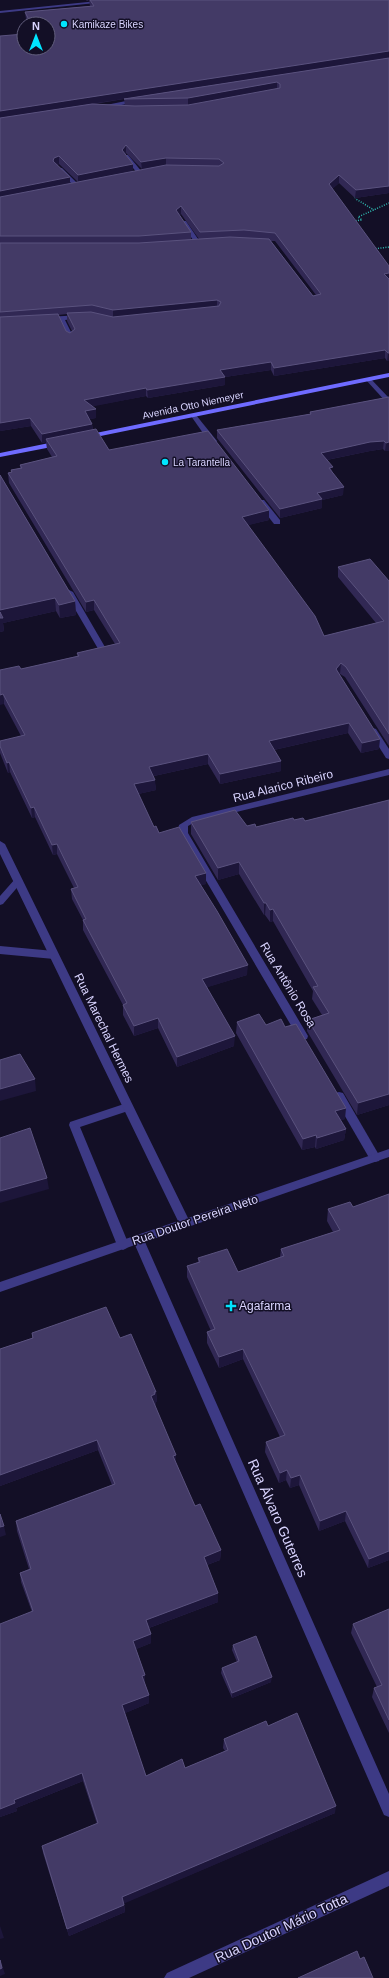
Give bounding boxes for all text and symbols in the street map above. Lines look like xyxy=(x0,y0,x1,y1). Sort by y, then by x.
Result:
north arrow xyxy=(16,16,56,56)
marker: Kamikaze Bikes xyxy=(59,19,69,29)
place label: Kamikaze Bikes xyxy=(72,19,143,30)
text: N xyxy=(32,20,40,32)
street label: Avenida Otto Niemeyer xyxy=(141,389,245,421)
marker: La Tarantella xyxy=(160,457,170,467)
place label: La Tarantella xyxy=(173,457,231,468)
street label: Rua Alarico Ribeiro xyxy=(231,767,335,805)
street label: Rua Antônio Rosa xyxy=(257,940,319,1030)
street label: Rua Marechal Hermes xyxy=(71,971,137,1085)
street label: Rua Doutor Pereira Neto xyxy=(130,1192,260,1248)
place label: Agafarma xyxy=(239,1299,291,1313)
marker: Agafarma xyxy=(226,1301,236,1311)
street label: Rua Álvaro Guterres xyxy=(245,1456,311,1580)
street label: Rua Doutor Mário Totta xyxy=(212,1890,350,1966)

